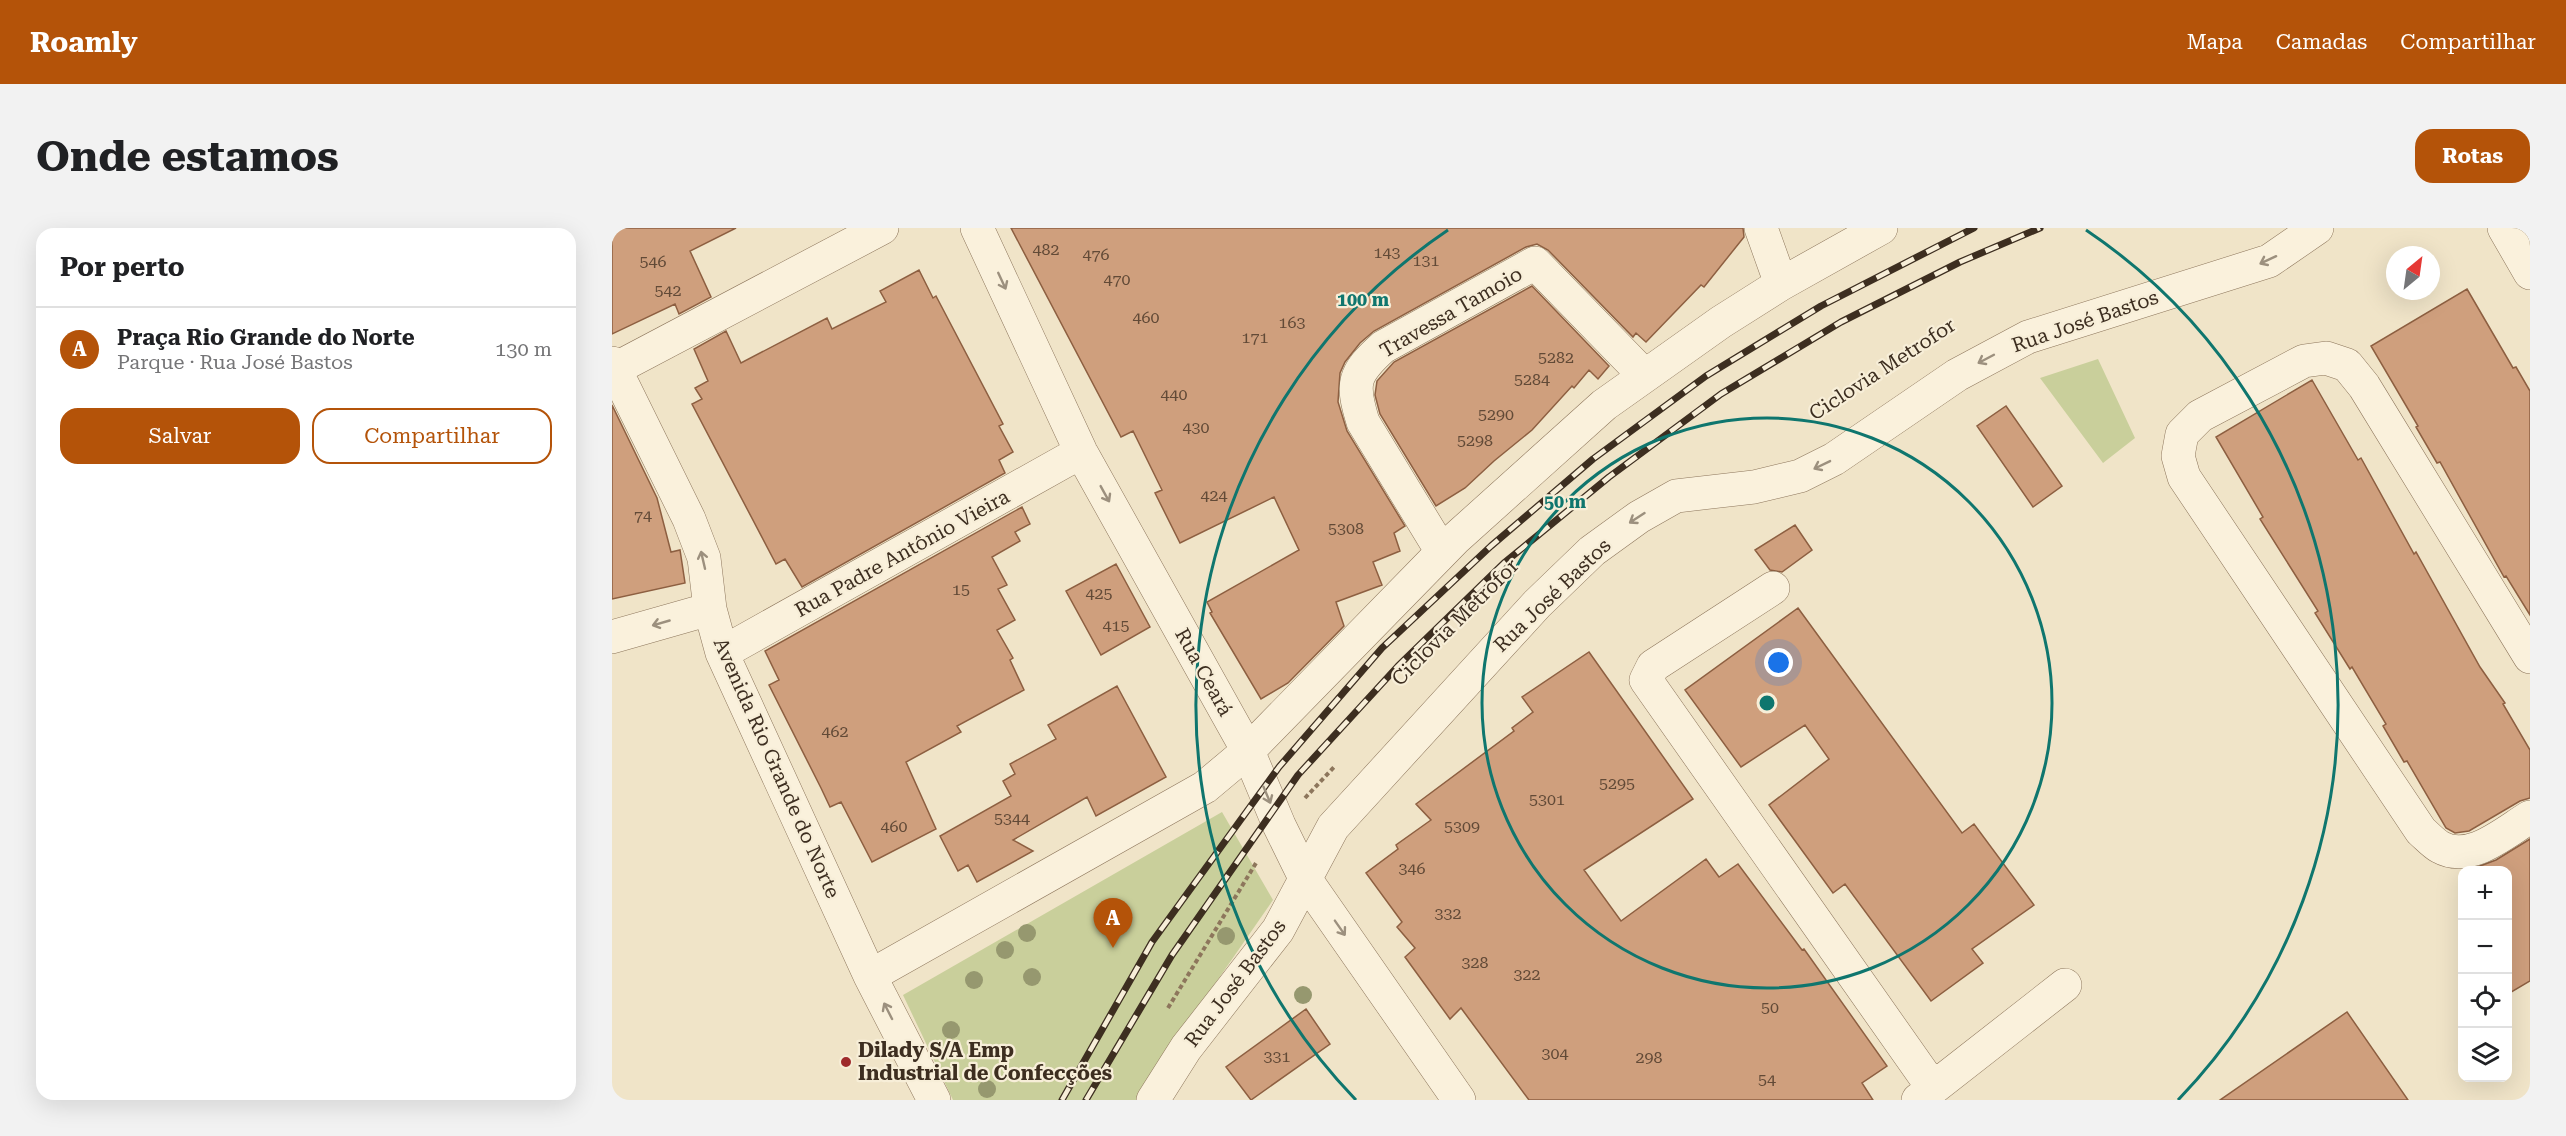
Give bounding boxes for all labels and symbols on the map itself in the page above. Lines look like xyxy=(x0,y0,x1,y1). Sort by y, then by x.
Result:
house number: 482 xyxy=(1033,240,1059,259)
house number: 143 xyxy=(1374,243,1400,262)
house number: 476 xyxy=(1083,245,1109,264)
north arrow xyxy=(2386,246,2440,300)
house number: 131 xyxy=(1413,251,1439,270)
house number: 546 xyxy=(640,252,666,271)
one-way arrow xyxy=(2259,254,2277,266)
street label: Travessa Tamoio xyxy=(1376,261,1526,363)
house number: 470 xyxy=(1104,270,1130,289)
one-way arrow xyxy=(996,272,1008,290)
house number: 542 xyxy=(655,281,681,300)
street label: Rua José Bastos xyxy=(2009,285,2161,357)
text: 100 m xyxy=(1337,289,1390,310)
house number: 460 xyxy=(1133,308,1159,327)
house number: 163 xyxy=(1279,313,1305,332)
street label: Ciclovia Metrofor xyxy=(1804,313,1960,425)
house number: 171 xyxy=(1242,328,1268,347)
house number: 5282 xyxy=(1538,348,1574,367)
one-way arrow xyxy=(1978,353,1995,365)
house number: 5284 xyxy=(1514,370,1550,389)
house number: 440 xyxy=(1161,385,1187,404)
house number: 5290 xyxy=(1478,405,1514,424)
house number: 430 xyxy=(1183,418,1209,437)
house number: 5298 xyxy=(1457,431,1493,450)
one-way arrow xyxy=(1814,459,1832,471)
street label: Rua Padre Antônio Vieira xyxy=(791,484,1013,622)
one-way arrow xyxy=(1100,485,1111,503)
house number: 424 xyxy=(1201,486,1227,505)
text: 50 m xyxy=(1544,491,1587,512)
house number: 74 xyxy=(634,506,652,525)
one-way arrow xyxy=(1629,512,1646,525)
house number: 5308 xyxy=(1328,519,1364,538)
street label: Rua José Bastos xyxy=(1489,533,1615,657)
one-way arrow xyxy=(697,551,708,571)
street label: Ciclovia Metrofor xyxy=(1387,554,1523,690)
house number: 15 xyxy=(952,580,970,599)
house number: 425 xyxy=(1086,584,1112,603)
house number: 415 xyxy=(1103,616,1129,635)
one-way arrow xyxy=(652,618,671,629)
street label: Rua Ceará xyxy=(1170,624,1238,720)
street label: Avenida Rio Grande do Norte xyxy=(709,634,845,902)
your location xyxy=(1764,648,1793,677)
centre of rings xyxy=(1757,693,1777,713)
house number: 462 xyxy=(822,722,848,741)
house number: 5295 xyxy=(1599,774,1635,793)
one-way arrow xyxy=(1262,786,1273,804)
house number: 5301 xyxy=(1529,790,1565,809)
house number: 5344 xyxy=(994,809,1030,828)
house number: 460 xyxy=(881,817,907,836)
house number: 5309 xyxy=(1444,817,1480,836)
house number: 346 xyxy=(1399,859,1425,878)
pin: A xyxy=(1094,898,1132,948)
house number: 332 xyxy=(1435,904,1461,923)
street label: Rua José Bastos xyxy=(1179,915,1291,1051)
one-way arrow xyxy=(1334,919,1346,935)
house number: 328 xyxy=(1462,953,1488,972)
house number: 322 xyxy=(1514,965,1540,984)
house number: 50 xyxy=(1761,998,1779,1017)
one-way arrow xyxy=(882,1002,893,1020)
place label: Dilady S/A Emp Industrial de Confecções xyxy=(858,1038,1112,1085)
house number: 304 xyxy=(1542,1044,1568,1063)
house number: 331 xyxy=(1264,1047,1290,1066)
house number: 298 xyxy=(1636,1048,1662,1067)
marker: Dilady S/A Emp Industrial de Confecções xyxy=(839,1055,853,1069)
house number: 54 xyxy=(1758,1070,1776,1089)

